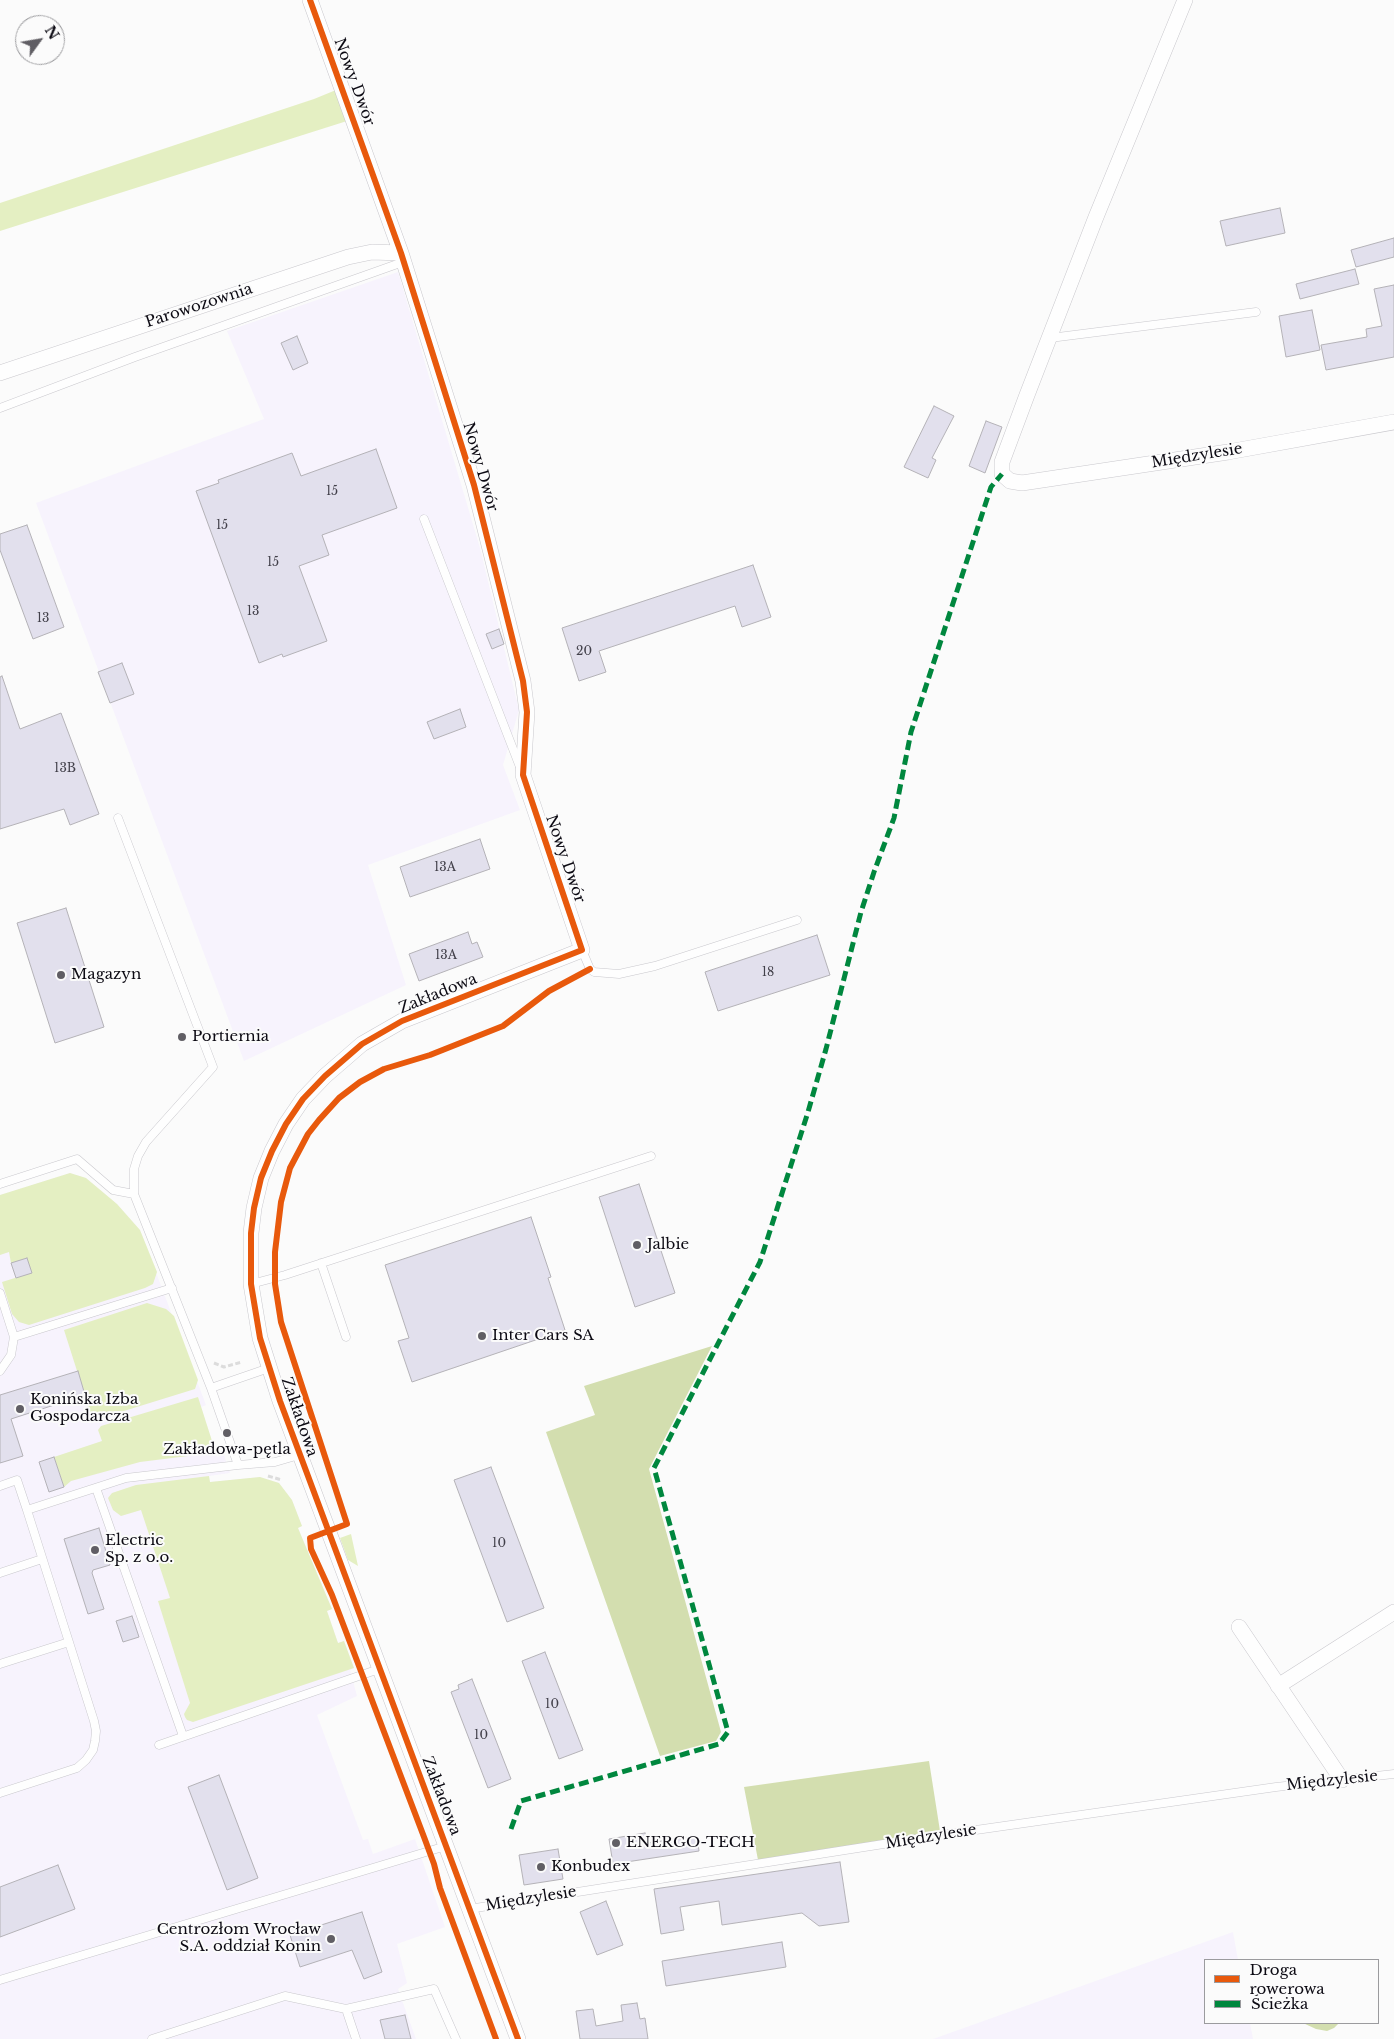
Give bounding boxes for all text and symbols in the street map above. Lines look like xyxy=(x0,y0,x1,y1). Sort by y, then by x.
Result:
north arrow xyxy=(15,15,65,65)
text: N xyxy=(41,22,63,43)
street label: Nowy Dwór xyxy=(330,36,378,128)
street label: Parowozownia xyxy=(143,280,255,332)
street label: Nowy Dwór xyxy=(459,420,501,514)
street label: Międzylesie xyxy=(1150,440,1244,472)
house number: 15 xyxy=(326,485,338,499)
house number: 15 xyxy=(216,519,228,533)
house number: 15 xyxy=(267,556,279,570)
house number: 13 xyxy=(247,605,259,619)
house number: 13 xyxy=(37,612,49,626)
house number: 20 xyxy=(576,645,592,659)
house number: 13B xyxy=(54,762,76,776)
street label: Nowy Dwór xyxy=(542,813,588,905)
house number: 13A xyxy=(434,861,456,875)
house number: 13A xyxy=(435,949,457,963)
place label: Magazyn xyxy=(71,966,141,984)
house number: 18 xyxy=(762,966,774,980)
marker: Magazyn xyxy=(55,969,67,981)
street label: Zakładowa xyxy=(396,970,480,1018)
place label: Portiernia xyxy=(192,1028,269,1046)
marker: Portiernia xyxy=(176,1031,188,1043)
place label: Jalbie xyxy=(647,1236,689,1254)
marker: Jalbie xyxy=(631,1239,643,1251)
place label: Inter Cars SA xyxy=(492,1327,594,1345)
marker: Inter Cars SA xyxy=(476,1330,488,1342)
street label: Zakładowa xyxy=(277,1375,321,1459)
place label: Konińska Izba Gospodarcza xyxy=(30,1391,138,1426)
marker: Konińska Izba Gospodarcza xyxy=(14,1403,26,1415)
marker: Zakładowa-pętla xyxy=(221,1427,233,1439)
place label: Zakładowa-pętla xyxy=(163,1441,291,1459)
place label: Electric Sp. z o.o. xyxy=(105,1532,173,1567)
house number: 10 xyxy=(492,1537,506,1551)
marker: Electric Sp. z o.o. xyxy=(89,1544,101,1556)
house number: 10 xyxy=(545,1698,559,1712)
house number: 10 xyxy=(474,1729,488,1743)
street label: Zakładowa xyxy=(418,1754,464,1838)
street label: Międzylesie xyxy=(1285,1767,1379,1795)
street label: Międzylesie xyxy=(884,1821,978,1853)
place label: ENERGO-TECH xyxy=(626,1834,755,1852)
marker: ENERGO-TECH xyxy=(610,1837,622,1849)
place label: Konbudex xyxy=(551,1858,630,1876)
marker: Konbudex xyxy=(535,1861,547,1873)
street label: Międzylesie xyxy=(484,1883,578,1915)
place label: Centrozłom Wrocław S.A. oddział Konin xyxy=(157,1921,321,1956)
marker: Centrozłom Wrocław S.A. oddział Konin xyxy=(325,1933,337,1945)
legend xyxy=(1204,1959,1379,2024)
text: Droga rowerowa xyxy=(1250,1960,1325,1998)
text: Ścieżka xyxy=(1251,1994,1308,2013)

